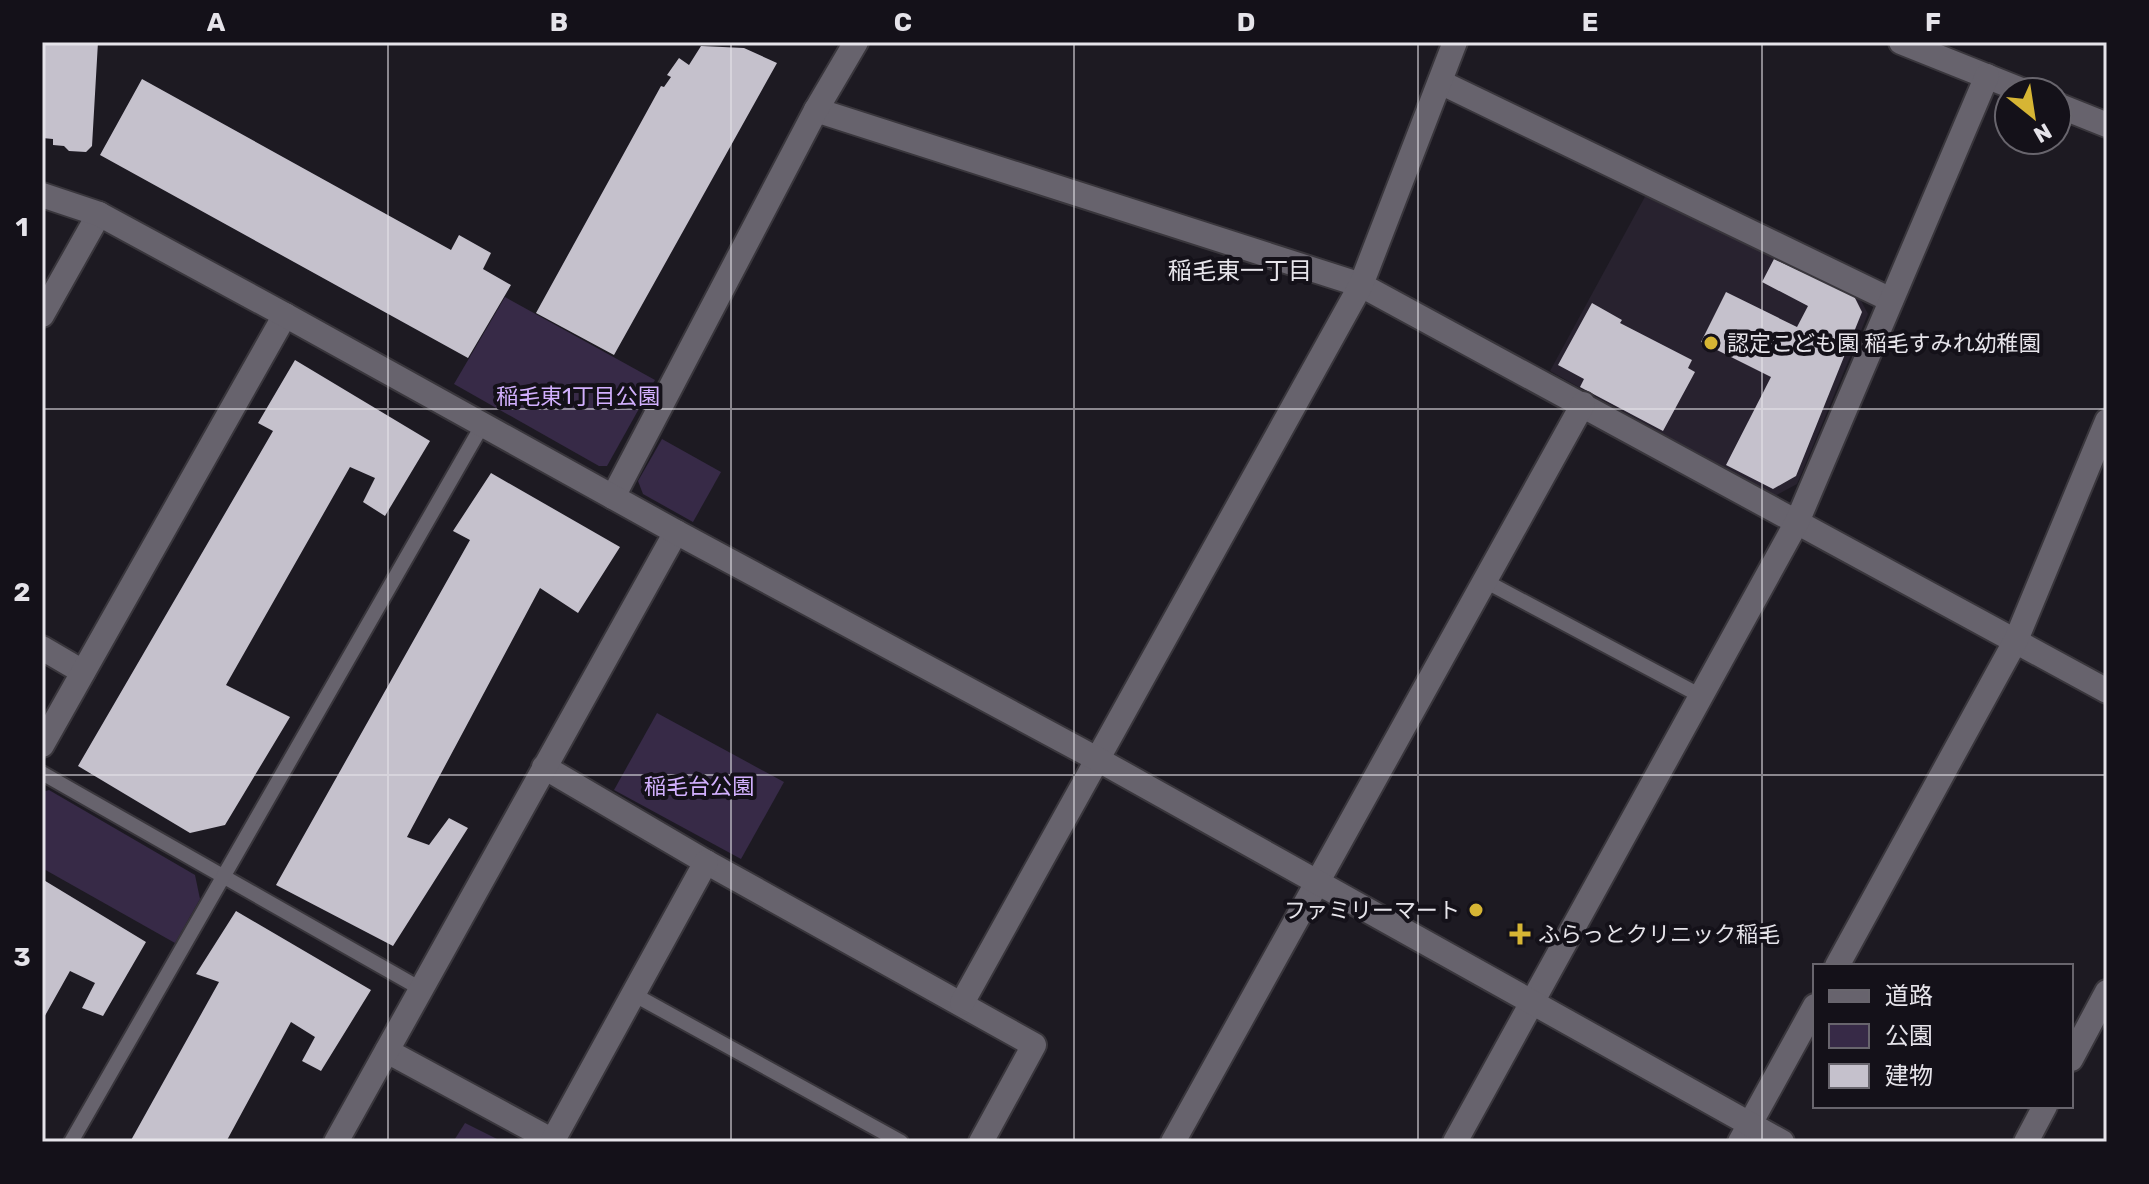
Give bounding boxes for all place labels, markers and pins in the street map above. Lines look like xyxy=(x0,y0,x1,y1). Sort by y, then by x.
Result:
place label: 認定こども園 稲毛すみれ幼稚園 xyxy=(1727,330,2040,357)
marker: 認定こども園 稲毛すみれ幼稚園 xyxy=(1702,334,1720,352)
place label: ファミリーマート xyxy=(1284,897,1460,924)
marker: ファミリーマート xyxy=(1467,901,1485,919)
place label: ふらっとクリニック稲毛 xyxy=(1538,921,1780,948)
marker: ふらっとクリニック稲毛 xyxy=(1509,923,1531,945)

